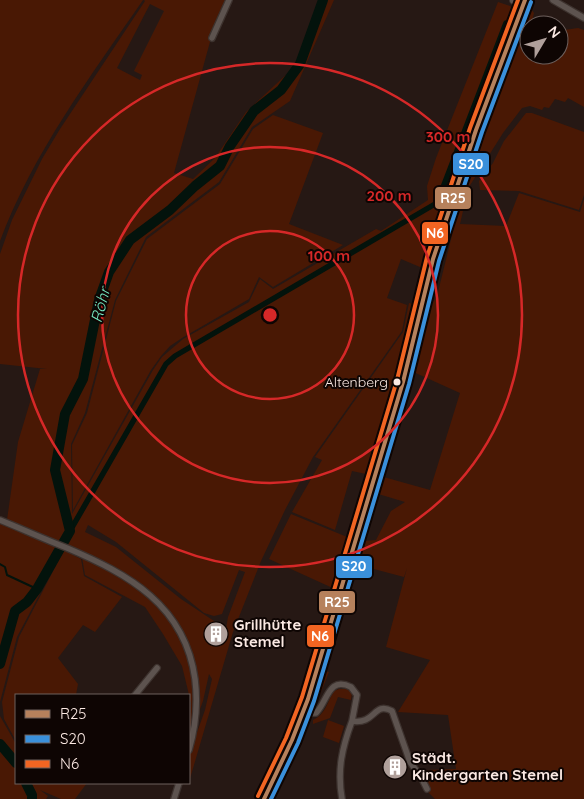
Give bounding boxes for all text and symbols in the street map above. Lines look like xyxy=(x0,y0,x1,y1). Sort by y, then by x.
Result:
north arrow xyxy=(519,15,569,65)
text: N xyxy=(544,22,565,42)
text: 300 m xyxy=(426,127,470,146)
line badge: S20 xyxy=(452,152,490,176)
text: S20 xyxy=(459,155,484,173)
text: 200 m xyxy=(367,186,412,205)
line badge: R25 xyxy=(434,186,472,210)
text: R25 xyxy=(440,189,466,207)
line badge: N6 xyxy=(421,221,449,245)
text: N6 xyxy=(426,224,444,242)
text: 100 m xyxy=(308,246,350,265)
water label: Röhr xyxy=(86,283,115,325)
centre of rings xyxy=(261,306,279,324)
place label: Altenberg xyxy=(325,373,388,391)
marker: Altenberg xyxy=(392,377,402,387)
line badge: S20 xyxy=(335,555,373,579)
text: S20 xyxy=(342,557,367,575)
line badge: R25 xyxy=(318,590,356,614)
text: R25 xyxy=(324,593,350,611)
place label: Grillhütte Stemel xyxy=(234,615,301,651)
building icon: Grillhütte Stemel xyxy=(203,621,229,647)
line badge: N6 xyxy=(306,624,335,648)
text: N6 xyxy=(311,627,329,645)
legend xyxy=(15,694,190,784)
text: R25 xyxy=(60,704,87,723)
text: S20 xyxy=(60,729,86,748)
place label: Städt. Kindergarten Stemel xyxy=(412,748,563,784)
text: N6 xyxy=(60,754,79,773)
building icon: Städt. Kindergarten Stemel xyxy=(382,754,408,780)

